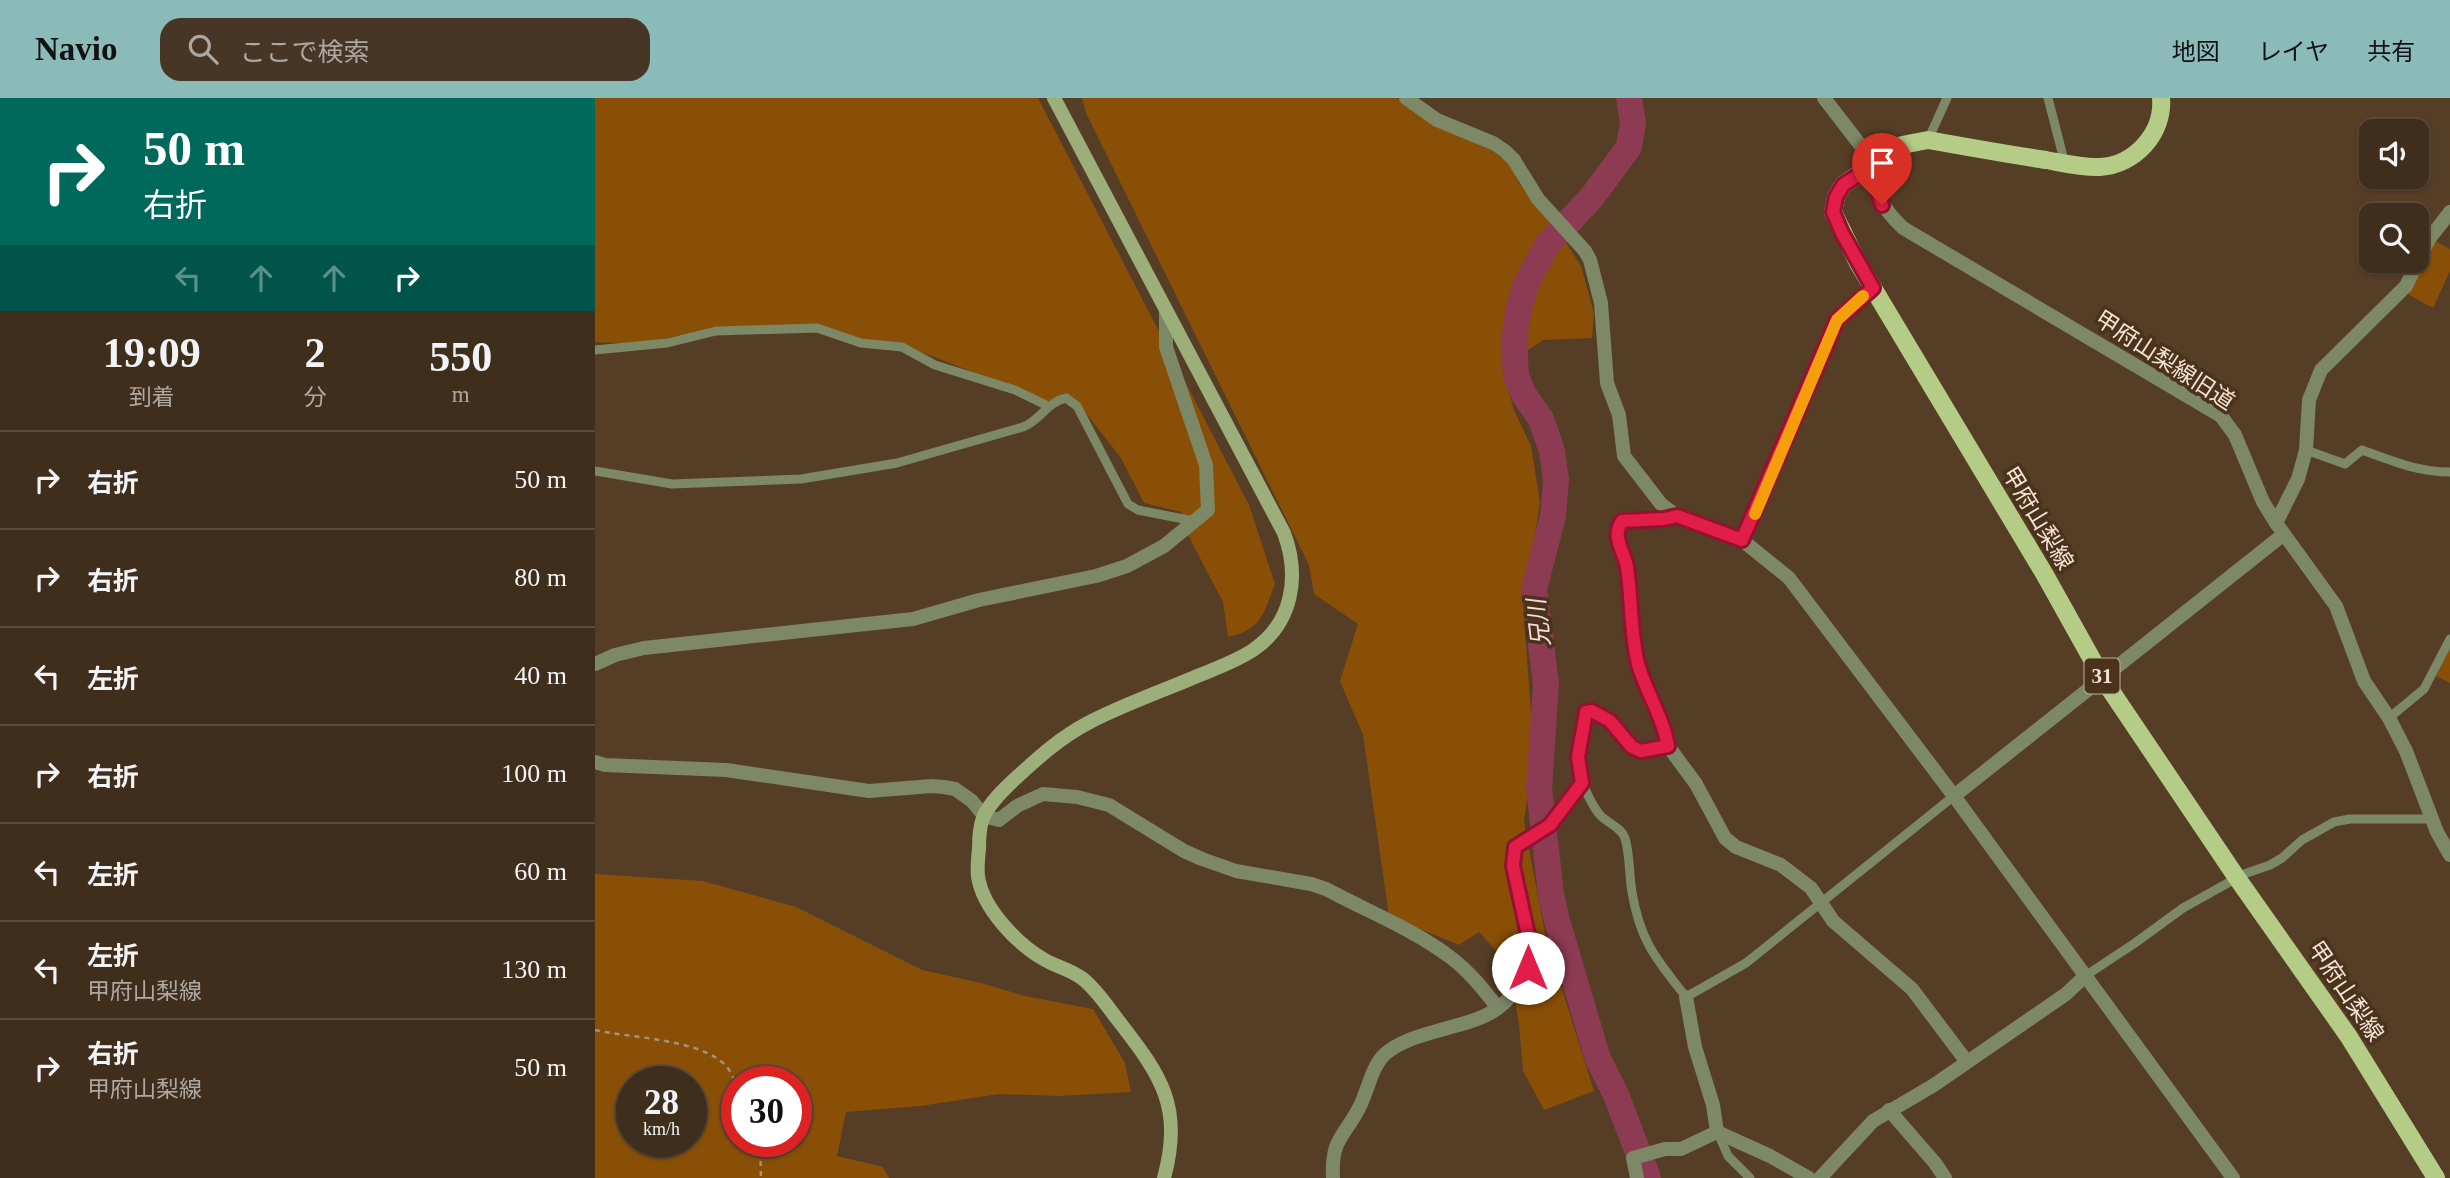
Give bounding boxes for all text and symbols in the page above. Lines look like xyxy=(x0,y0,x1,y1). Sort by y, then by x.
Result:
search box xyxy=(160,18,650,81)
icon: search xyxy=(184,30,222,68)
text: Navio xyxy=(35,31,118,67)
text: ここで検索 xyxy=(240,38,370,67)
text: 地図 xyxy=(2172,39,2220,65)
text: レイヤ xyxy=(2258,39,2329,65)
text: 共有 xyxy=(2367,39,2415,65)
map controls xyxy=(2359,119,2429,273)
button: sound xyxy=(2359,119,2429,189)
text: 50 m xyxy=(143,121,245,176)
icon: right xyxy=(28,126,119,217)
pin xyxy=(1852,133,1912,205)
icon: arrive xyxy=(1863,144,1901,182)
text: 右折 xyxy=(143,187,207,223)
button: search xyxy=(2359,203,2429,273)
icon: left xyxy=(169,259,207,297)
icon: ahead xyxy=(242,259,280,297)
icon: ahead xyxy=(315,259,353,297)
icon: right xyxy=(388,259,426,297)
street label: 甲府山梨線旧道 xyxy=(2090,306,2239,415)
text: 19:09 xyxy=(103,330,201,376)
text: 2 xyxy=(305,330,326,376)
text: 550 xyxy=(429,334,492,380)
text: m xyxy=(452,382,470,407)
text: 到着 xyxy=(129,385,175,410)
text: 分 xyxy=(304,385,327,410)
icon: right xyxy=(28,461,66,499)
street label: 甲府山梨線 xyxy=(1997,463,2078,574)
text: 50 m xyxy=(514,465,567,494)
text: 右折 xyxy=(87,469,139,498)
icon: right xyxy=(28,559,66,597)
text: 80 m xyxy=(514,563,567,592)
text: 右折 xyxy=(87,567,139,596)
water label: 兄川 xyxy=(1523,595,1555,648)
icon: left xyxy=(28,657,66,695)
road number: 31 xyxy=(2085,658,2119,694)
text: 40 m xyxy=(514,661,567,690)
text: 左折 xyxy=(87,665,139,694)
icon: right xyxy=(28,755,66,793)
text: 100 m xyxy=(501,759,567,788)
text: 右折 xyxy=(87,763,139,792)
icon: left xyxy=(28,853,66,891)
text: 60 m xyxy=(514,857,567,886)
text: 左折 xyxy=(87,861,139,890)
position arrow xyxy=(1491,931,1565,1005)
street label: 甲府山梨線 xyxy=(2303,937,2388,1046)
text: 左折 xyxy=(87,942,139,971)
icon: left xyxy=(28,951,66,989)
text: 130 m xyxy=(501,955,567,984)
text: 甲府山梨線 xyxy=(87,979,202,1004)
text: 右折 xyxy=(87,1040,139,1069)
icon: right xyxy=(28,1049,66,1087)
text: 50 m xyxy=(514,1053,567,1082)
speed limit sign: 30 xyxy=(721,1066,812,1157)
text: 甲府山梨線 xyxy=(87,1077,202,1102)
text: 28 xyxy=(644,1083,679,1122)
text: km/h xyxy=(643,1119,680,1139)

